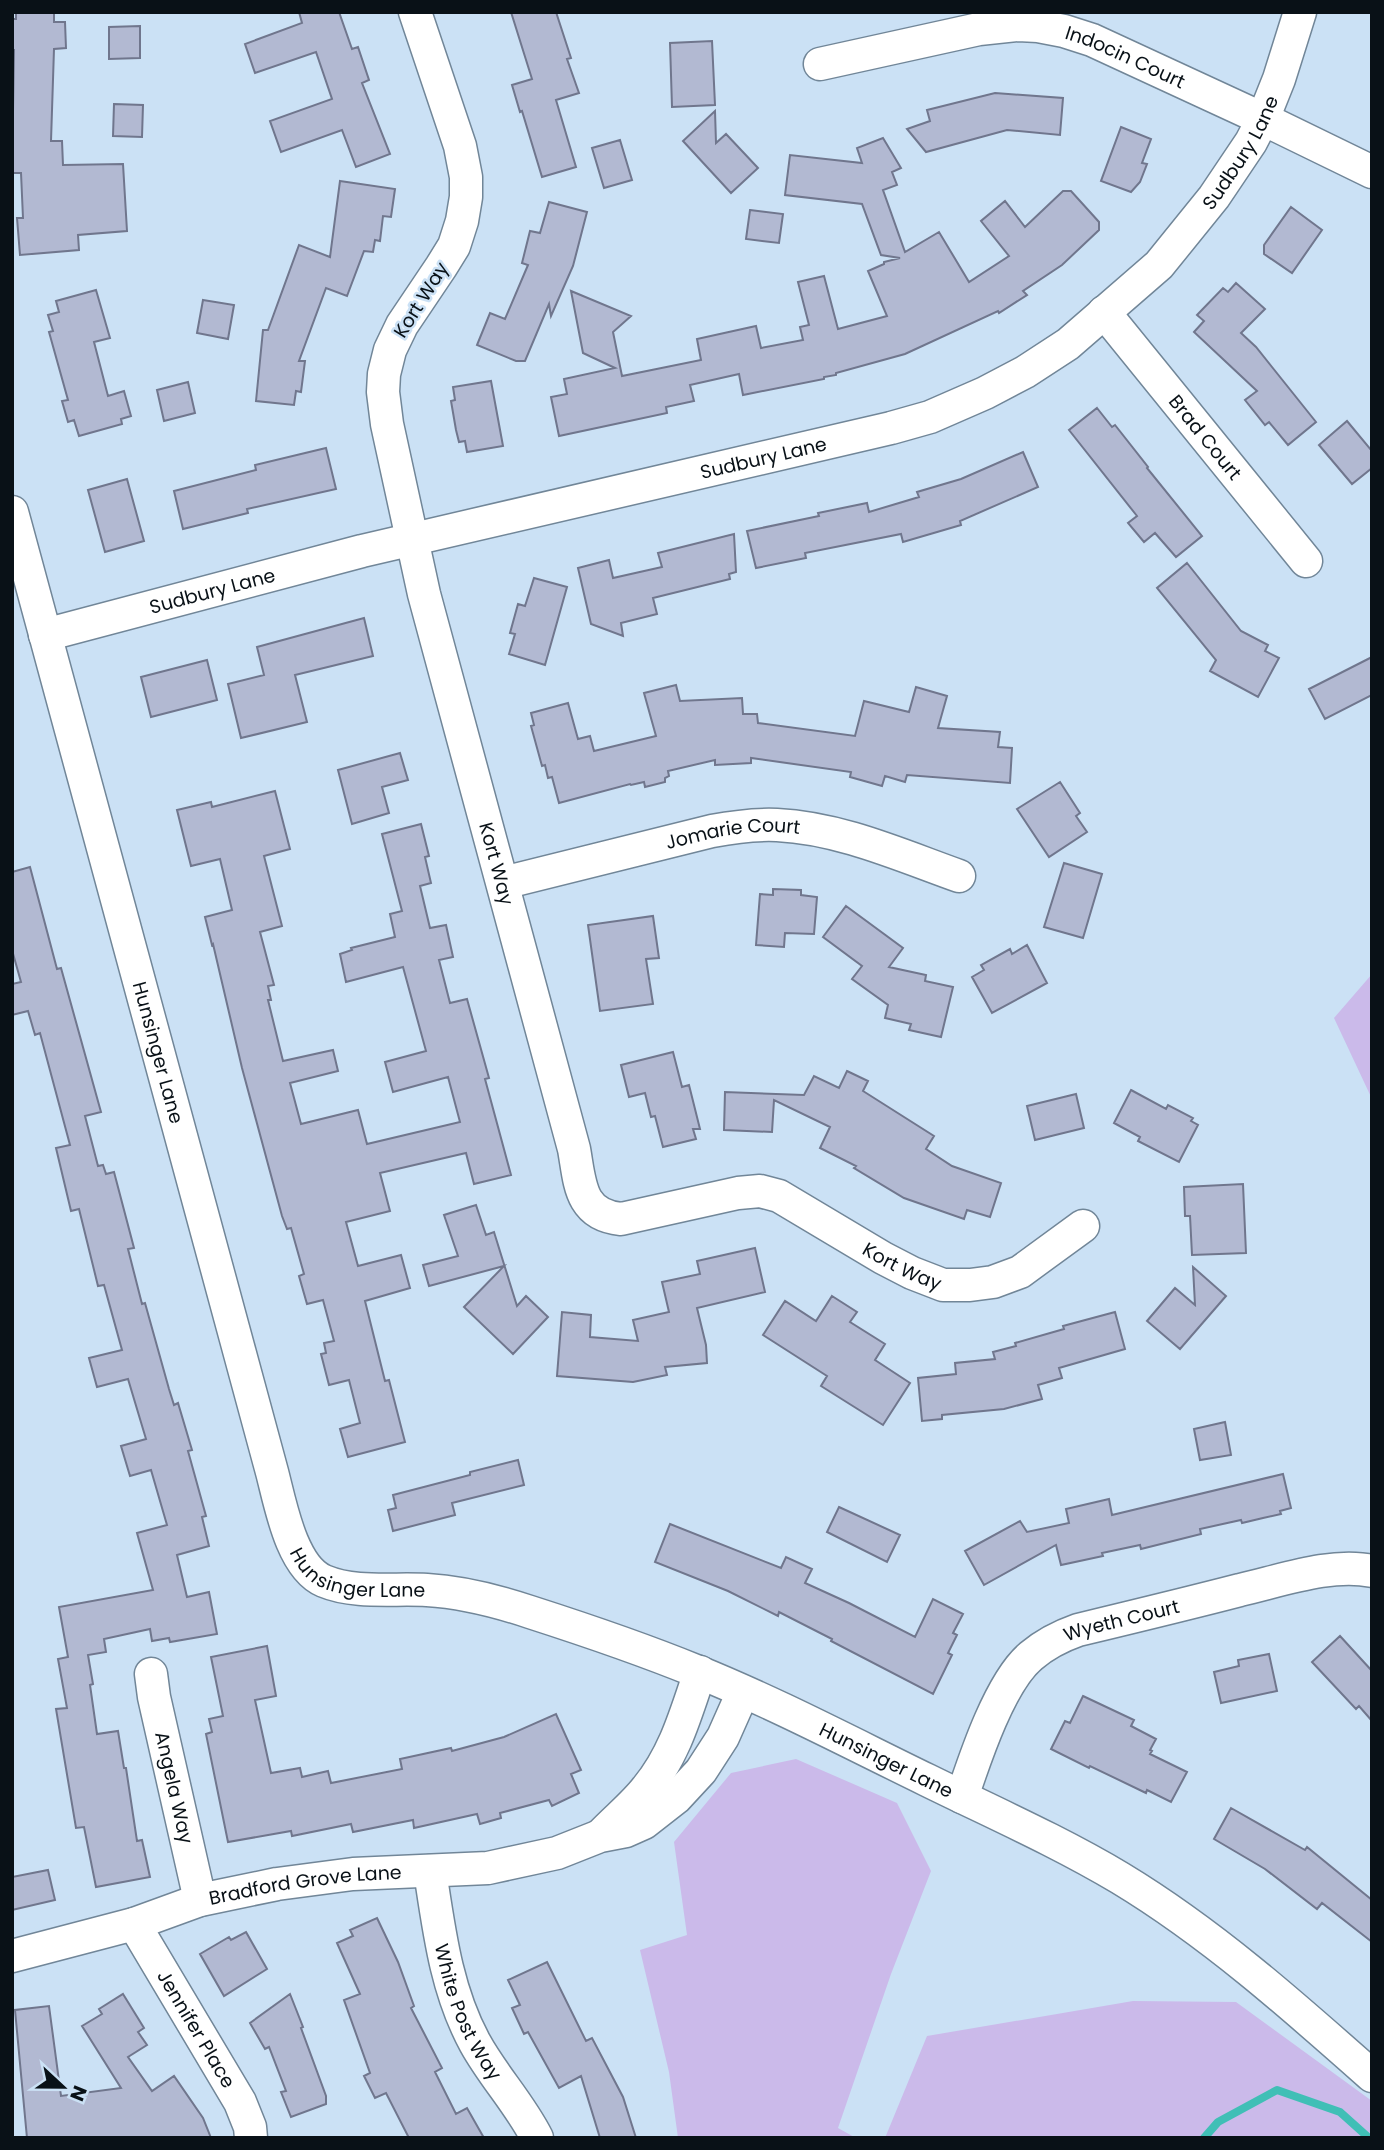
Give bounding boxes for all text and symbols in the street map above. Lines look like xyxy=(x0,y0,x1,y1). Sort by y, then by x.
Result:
street label: Indocin Court xyxy=(1062,19,1190,95)
street label: Sudbury Lane xyxy=(1196,91,1285,215)
street label: Kort Way xyxy=(387,257,455,343)
street label: Brad Court xyxy=(1163,389,1248,485)
street label: Sudbury Lane xyxy=(697,430,829,485)
street label: Sudbury Lane xyxy=(146,561,278,620)
street label: Jomarie Court xyxy=(663,811,802,856)
street label: Kort Way xyxy=(473,819,521,908)
street label: Hunsinger Lane xyxy=(126,978,191,1127)
street label: Kort Way xyxy=(858,1235,946,1297)
street label: Hunsinger Lane xyxy=(283,1542,426,1603)
street label: Wyeth Court xyxy=(1060,1592,1182,1648)
street label: Hunsinger Lane xyxy=(815,1716,958,1804)
street label: Angela Way xyxy=(149,1729,200,1847)
street label: Bradford Grove Lane xyxy=(206,1858,402,1911)
street label: White Post Way xyxy=(429,1941,509,2086)
street label: Jennifer Place xyxy=(151,1965,242,2093)
north arrow xyxy=(28,2052,98,2122)
text: N xyxy=(63,2081,93,2105)

